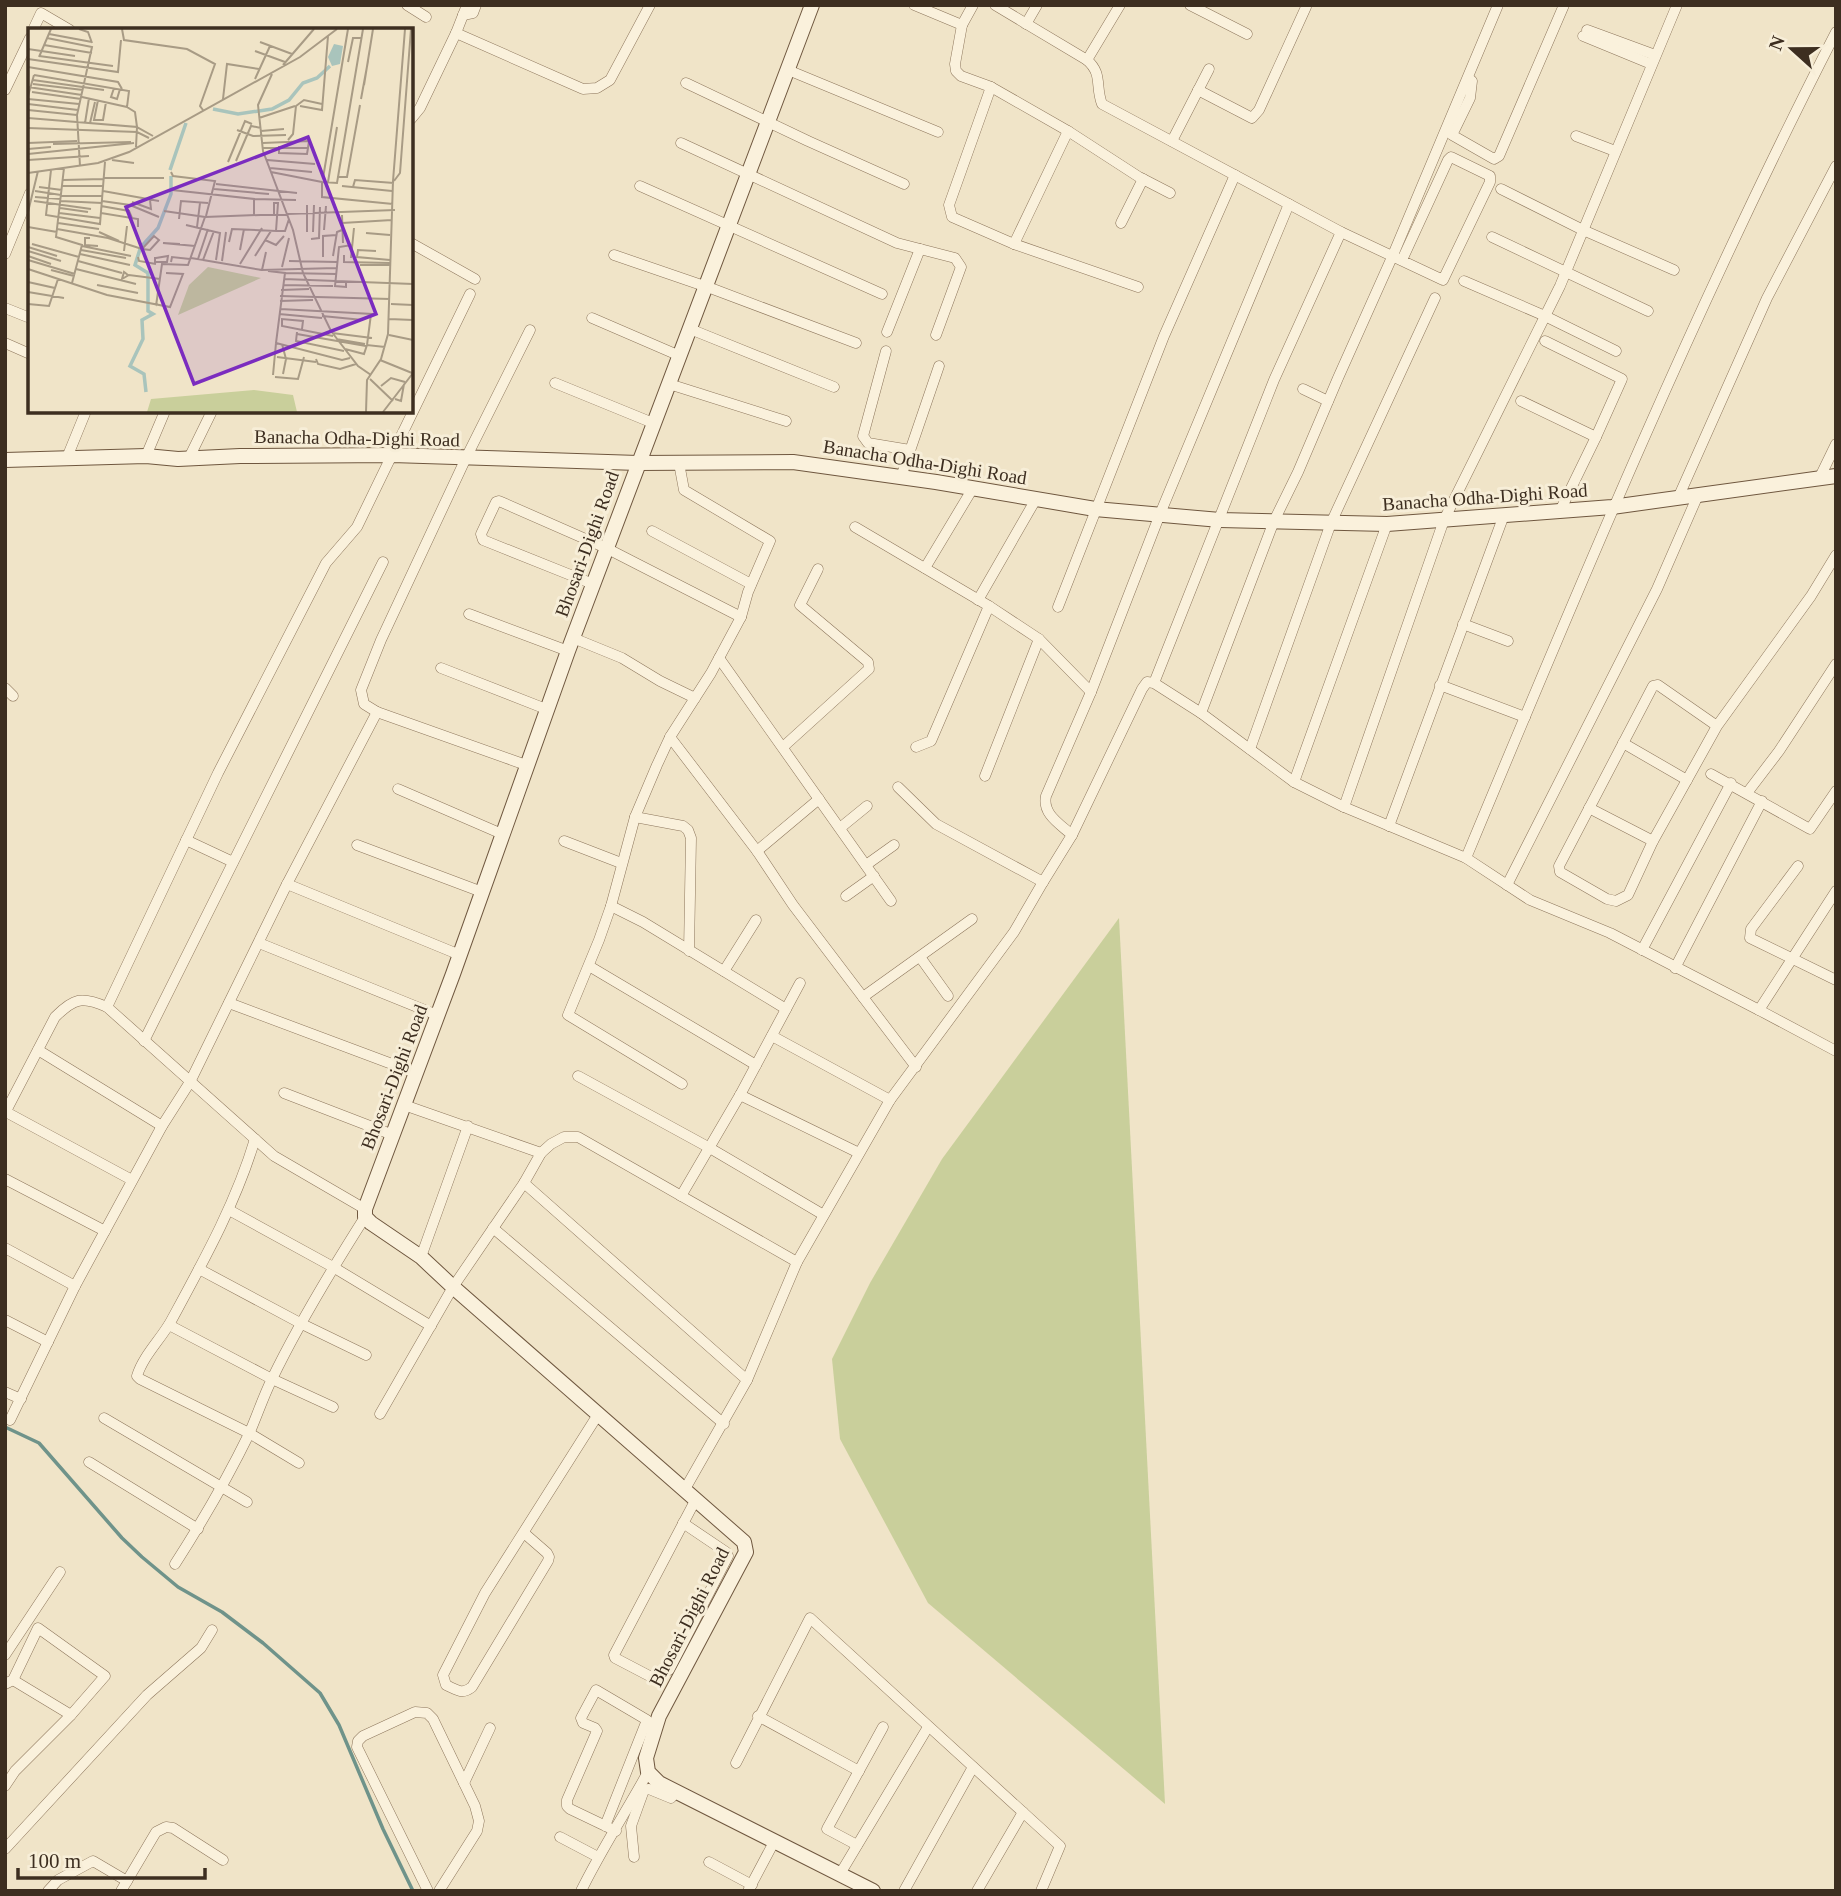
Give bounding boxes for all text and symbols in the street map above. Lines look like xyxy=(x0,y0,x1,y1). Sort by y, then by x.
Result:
north arrow xyxy=(1757,14,1827,84)
inset map xyxy=(28,28,413,413)
text: N xyxy=(1764,33,1789,53)
street label: Banacha Odha-Dighi Road xyxy=(254,426,461,450)
street label: Banacha Odha-Dighi Road xyxy=(822,436,1029,489)
street label: Bhosari-Dighi Road xyxy=(551,468,623,620)
street label: Banacha Odha-Dighi Road xyxy=(1382,479,1589,515)
street label: Bhosari-Dighi Road xyxy=(357,1001,431,1152)
street label: Bhosari-Dighi Road xyxy=(645,1543,733,1690)
scale bar xyxy=(18,1836,205,1880)
text: 100 m xyxy=(28,1849,81,1873)

